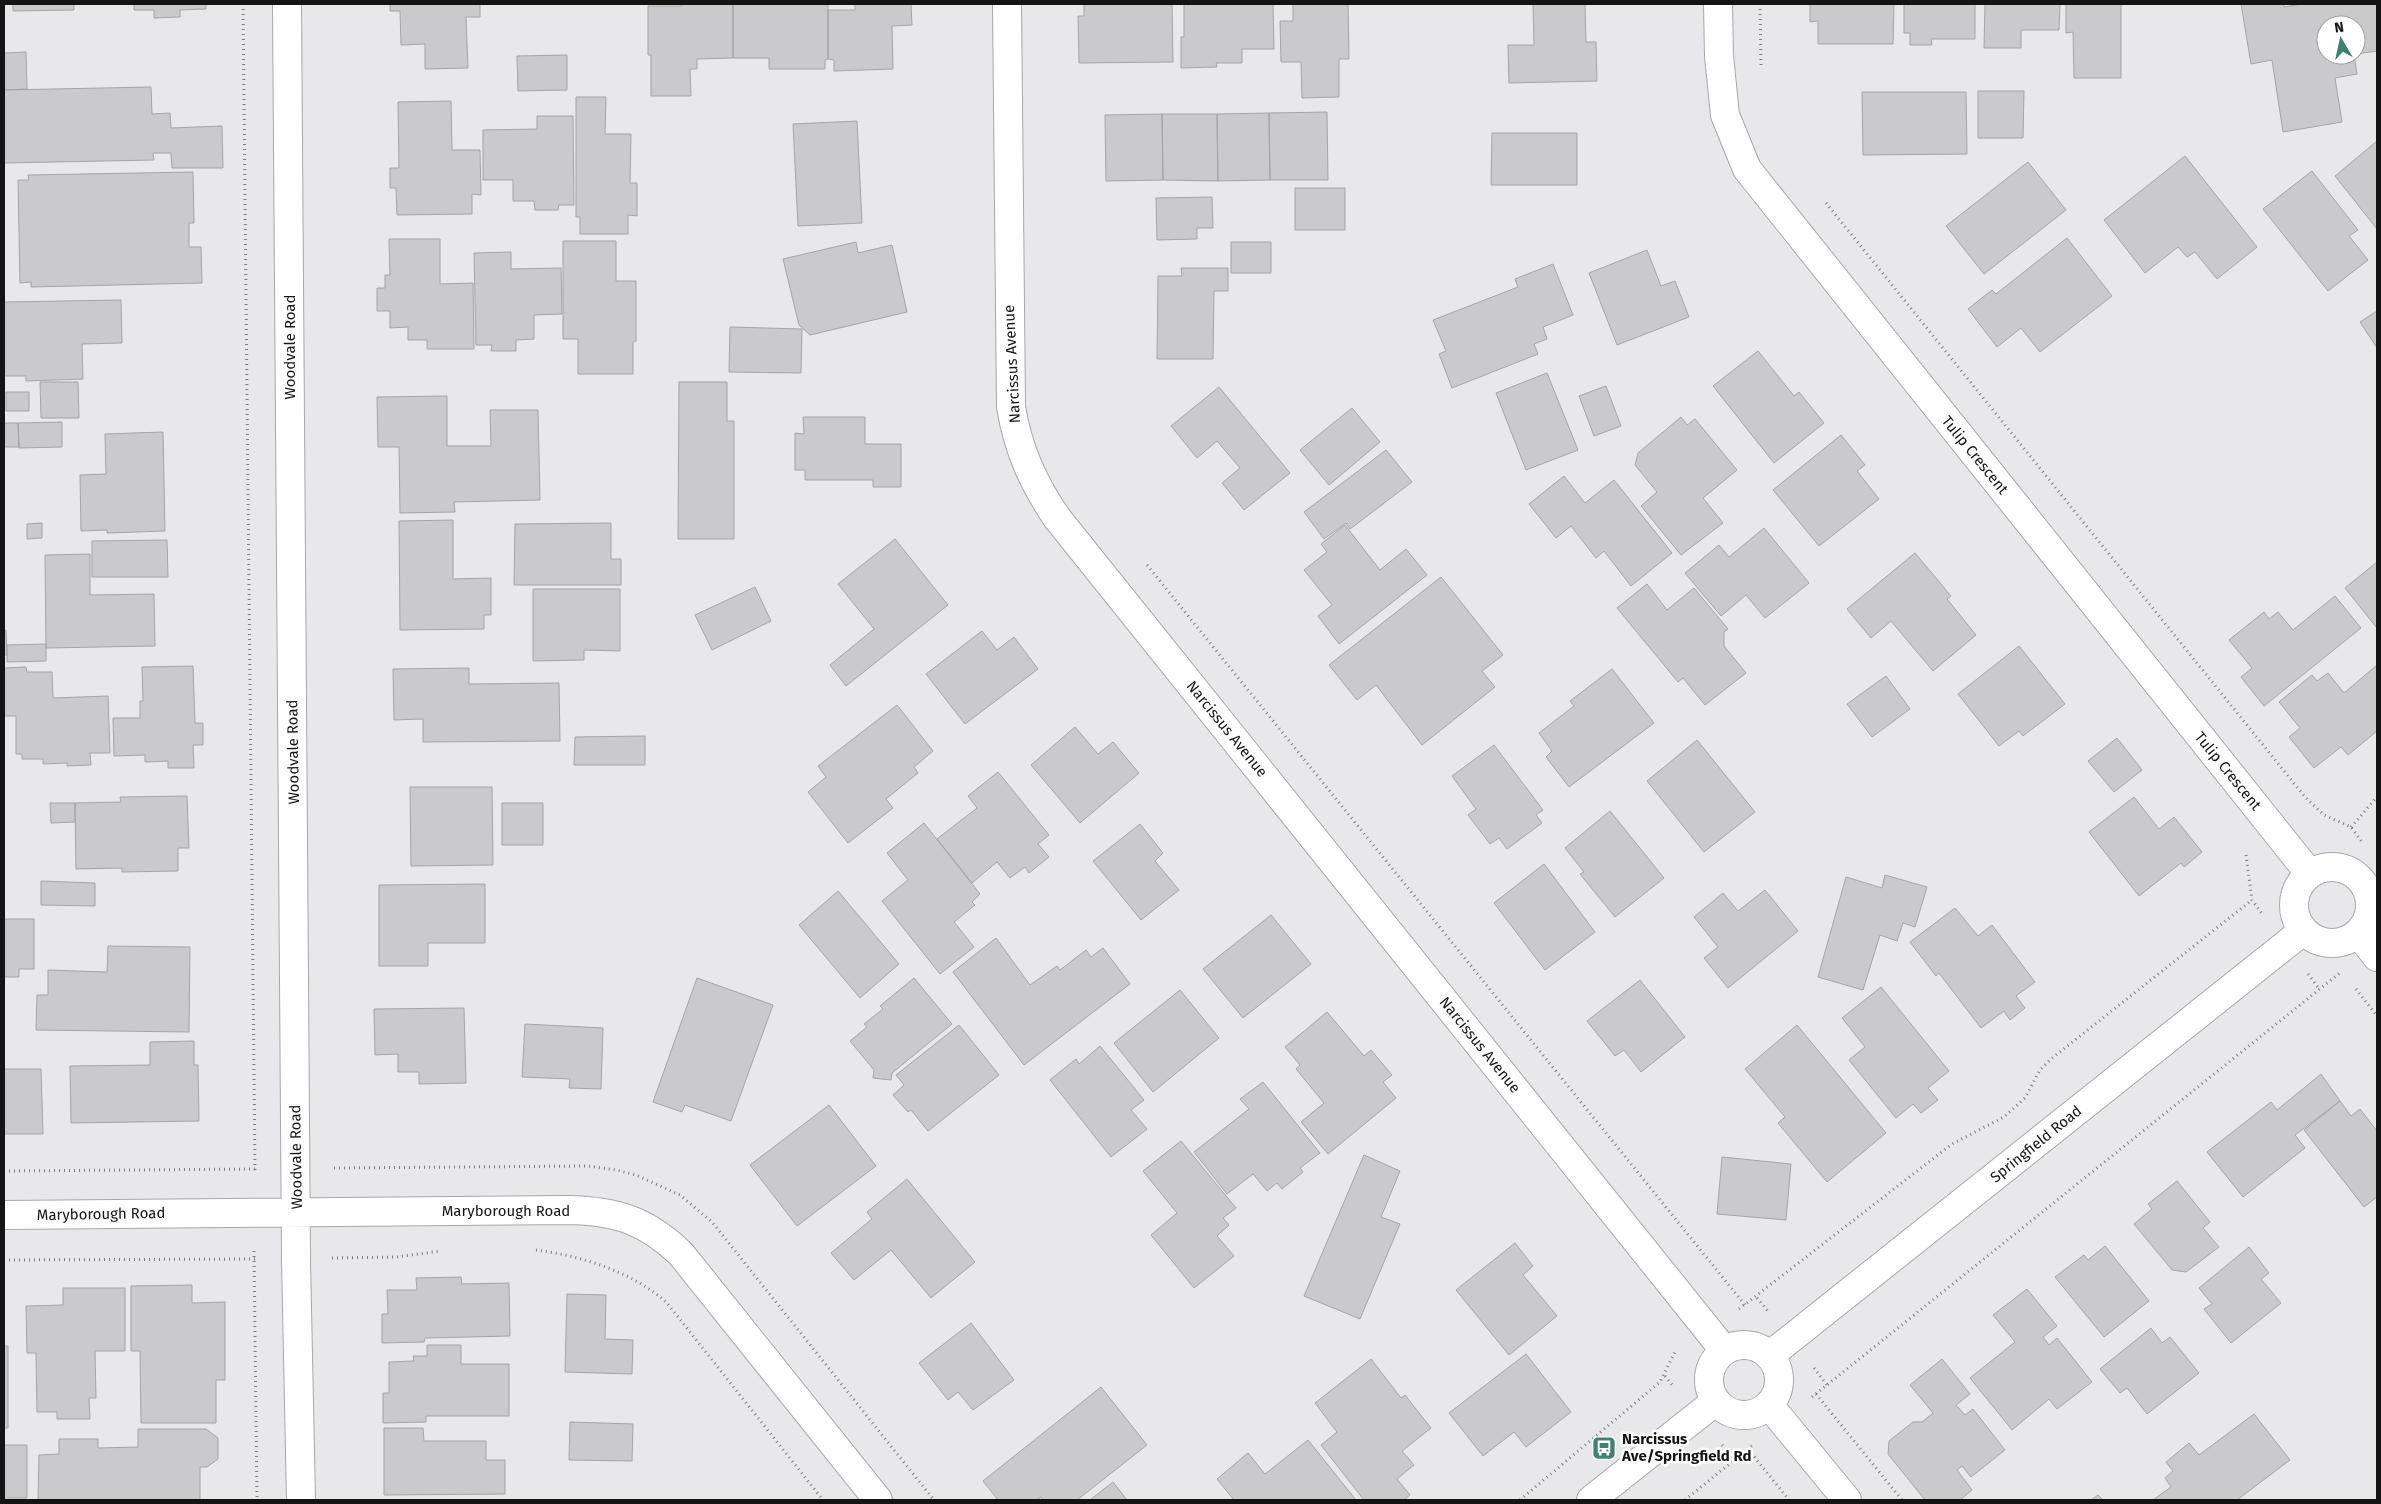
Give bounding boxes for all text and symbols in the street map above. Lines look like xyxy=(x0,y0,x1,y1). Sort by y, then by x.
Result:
north arrow xyxy=(2316,15,2366,65)
text: N xyxy=(2333,19,2345,37)
street label: Woodvale Road xyxy=(281,295,299,399)
street label: Narcissus Avenue xyxy=(1000,304,1024,424)
street label: Tulip Crescent xyxy=(1938,412,2012,498)
street label: Narcissus Avenue xyxy=(1183,677,1271,781)
street label: Woodvale Road xyxy=(283,699,303,805)
street label: Tulip Crescent xyxy=(2191,728,2265,814)
street label: Narcissus Avenue xyxy=(1436,993,1524,1097)
street label: Springfield Road xyxy=(1987,1102,2085,1186)
street label: Woodvale Road xyxy=(286,1104,306,1210)
street label: Maryborough Road xyxy=(442,1202,570,1220)
street label: Maryborough Road xyxy=(37,1204,165,1224)
place label: Narcissus Ave/Springfield Rd xyxy=(1621,1430,1751,1465)
bus stop icon: Narcissus Ave/Springfield Rd xyxy=(1591,1435,1617,1461)

